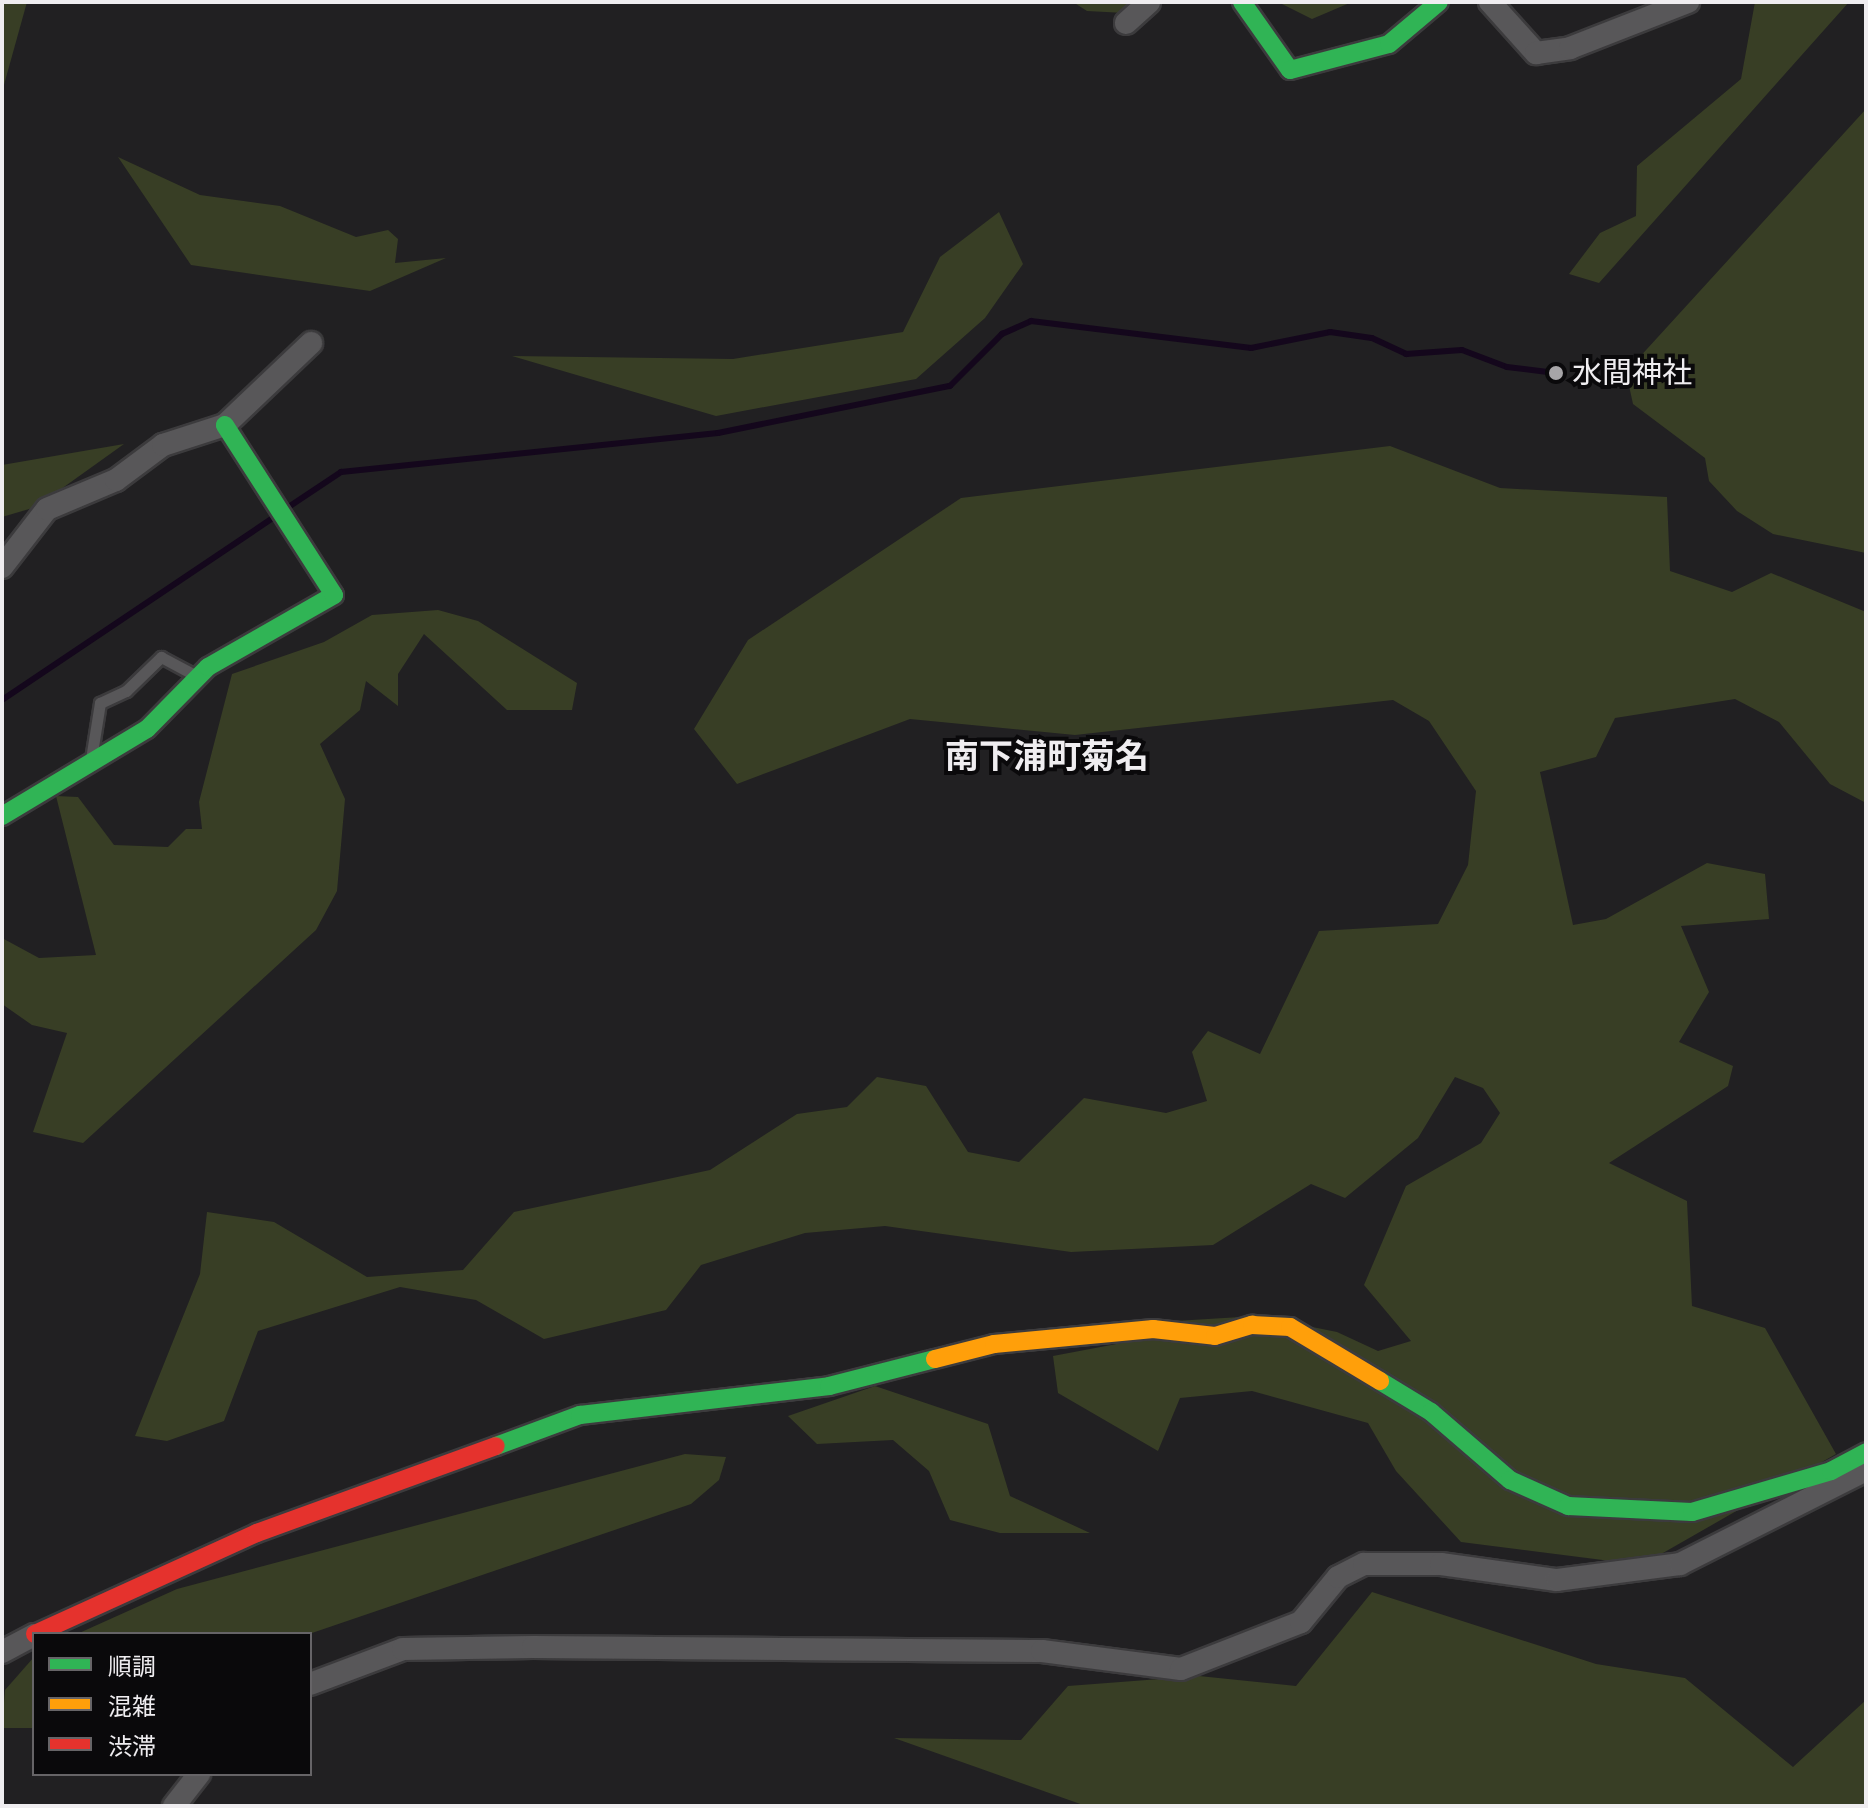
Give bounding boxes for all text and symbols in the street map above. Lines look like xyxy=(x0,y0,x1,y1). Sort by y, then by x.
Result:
place label: 水間神社 xyxy=(1572,355,1692,391)
marker: 水間神社 xyxy=(1547,364,1565,382)
district label: 南下浦町菊名 xyxy=(945,737,1149,777)
legend xyxy=(32,1632,312,1776)
text: 順調 xyxy=(108,1651,156,1682)
text: 混雑 xyxy=(108,1691,156,1722)
text: 渋滞 xyxy=(108,1731,156,1762)

